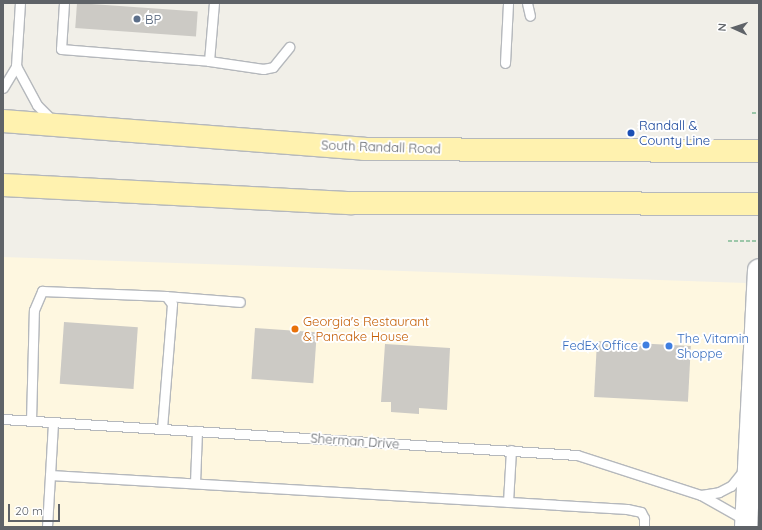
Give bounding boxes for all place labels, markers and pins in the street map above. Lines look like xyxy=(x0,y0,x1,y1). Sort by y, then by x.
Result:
place label: BP xyxy=(145,11,161,27)
marker: BP xyxy=(132,14,142,24)
place label: Randall & County Line xyxy=(639,118,710,149)
marker: Randall & County Line xyxy=(626,128,636,138)
place label: Georgia's Restaurant & Pancake House xyxy=(303,314,429,345)
marker: Georgia's Restaurant & Pancake House xyxy=(290,324,300,334)
place label: The Vitamin Shoppe xyxy=(677,331,749,362)
place label: FedEx Office xyxy=(562,337,638,353)
marker: FedEx Office xyxy=(641,340,651,350)
marker: The Vitamin Shoppe xyxy=(664,341,674,351)

